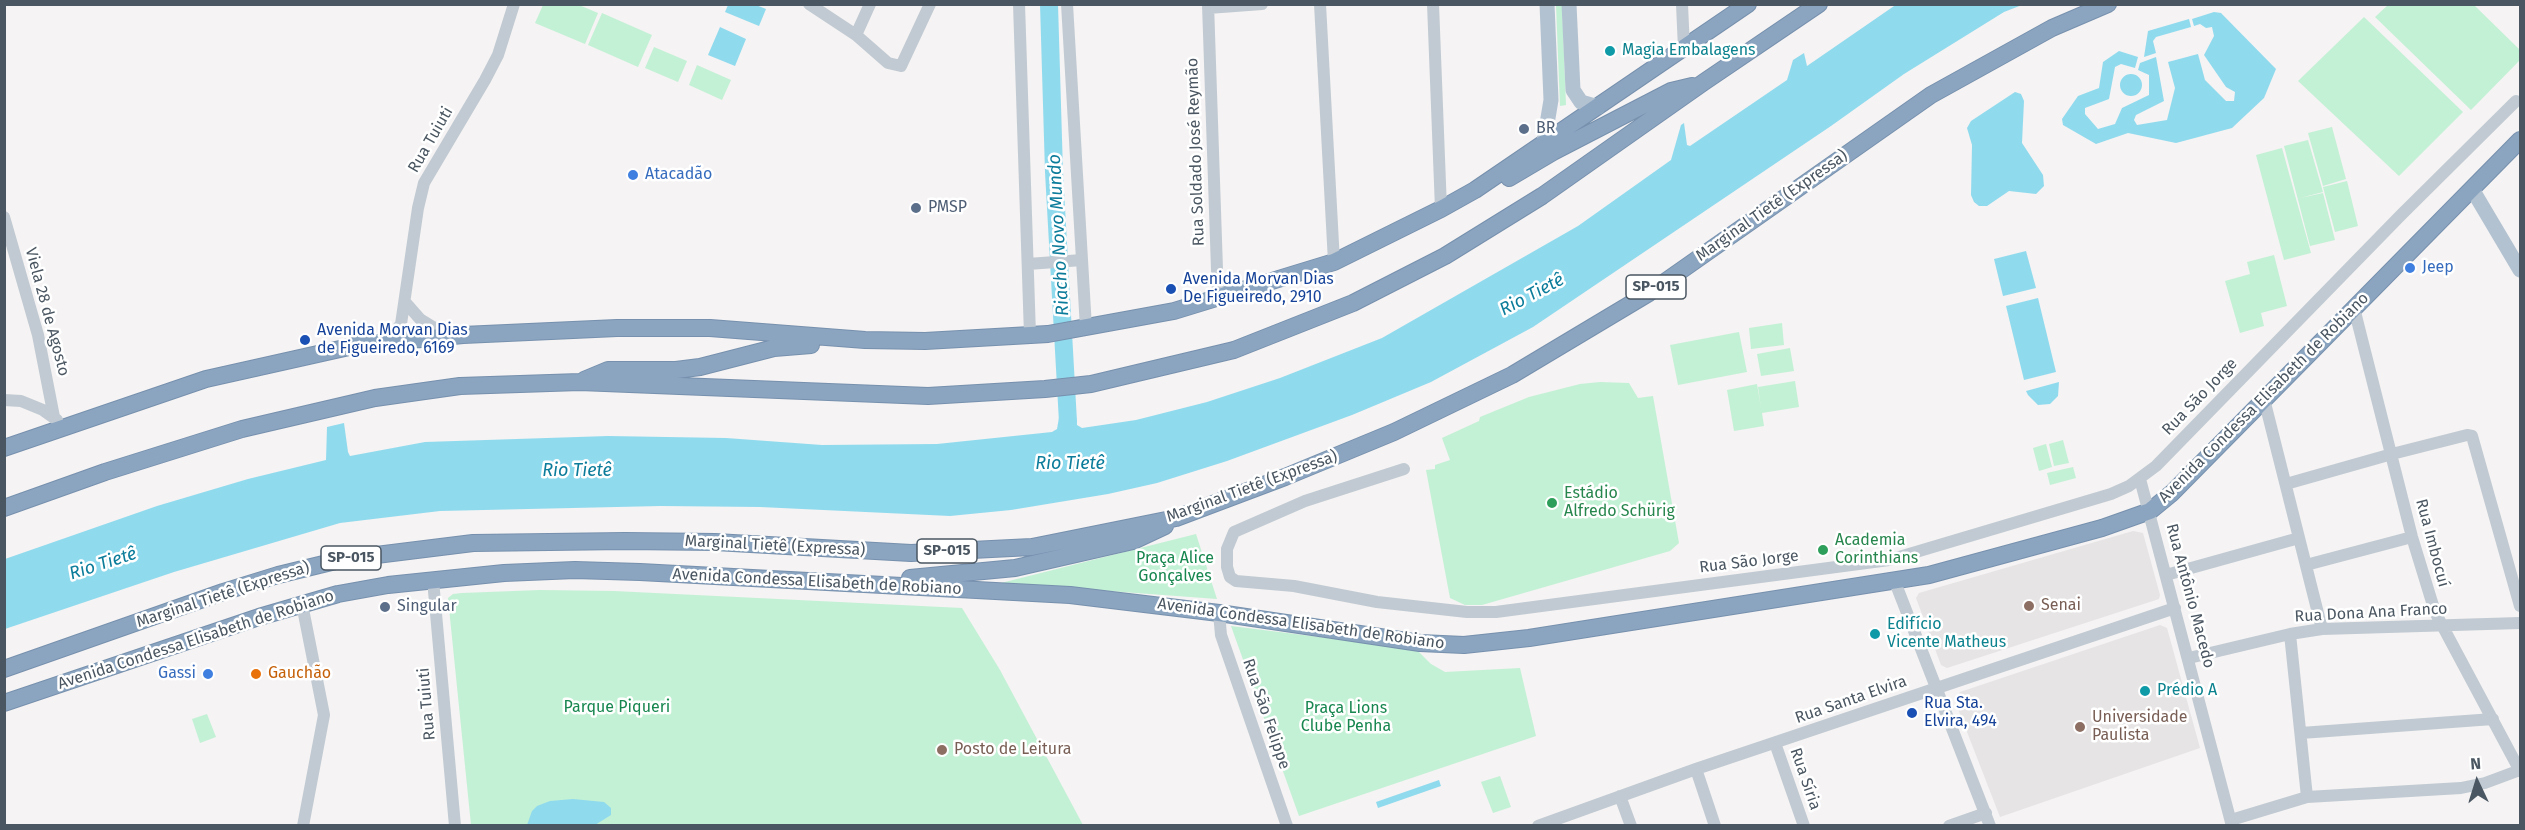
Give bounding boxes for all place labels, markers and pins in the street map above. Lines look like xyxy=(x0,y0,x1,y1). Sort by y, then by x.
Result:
place label: Magia Embalagens xyxy=(1622,41,1756,61)
marker: Magia Embalagens xyxy=(1603,44,1617,58)
place label: BR xyxy=(1536,119,1555,139)
marker: BR xyxy=(1517,122,1531,136)
place label: Atacadão xyxy=(645,165,712,185)
marker: Atacadão xyxy=(626,168,640,182)
place label: PMSP xyxy=(928,198,967,218)
marker: PMSP xyxy=(909,201,923,215)
place label: Jeep xyxy=(2422,258,2454,278)
marker: Jeep xyxy=(2403,261,2417,275)
place label: Avenida Morvan Dias De Figueiredo, 2910 xyxy=(1183,270,1334,308)
marker: Avenida Morvan Dias De Figueiredo, 2910 xyxy=(1164,282,1178,296)
place label: Avenida Morvan Dias de Figueiredo, 6169 xyxy=(317,321,468,359)
marker: Avenida Morvan Dias de Figueiredo, 6169 xyxy=(298,333,312,347)
place label: Estádio Alfredo Schürig xyxy=(1564,484,1675,522)
marker: Estádio Alfredo Schürig xyxy=(1545,496,1559,510)
place label: Academia Corinthians xyxy=(1835,531,1918,569)
marker: Academia Corinthians xyxy=(1816,543,1830,557)
place label: Senai xyxy=(2041,596,2081,616)
place label: Singular xyxy=(397,597,457,617)
marker: Senai xyxy=(2022,599,2036,613)
marker: Singular xyxy=(378,600,392,614)
place label: Edifício Vicente Matheus xyxy=(1887,615,2006,653)
marker: Edifício Vicente Matheus xyxy=(1868,627,1882,641)
place label: Gassi xyxy=(158,664,196,684)
place label: Gauchão xyxy=(268,664,331,684)
marker: Gassi xyxy=(201,667,215,681)
marker: Gauchão xyxy=(249,667,263,681)
place label: Prédio A xyxy=(2157,681,2217,701)
marker: Prédio A xyxy=(2138,684,2152,698)
place label: Rua Sta. Elvira, 494 xyxy=(1924,694,1997,732)
marker: Rua Sta. Elvira, 494 xyxy=(1905,706,1919,720)
place label: Universidade Paulista xyxy=(2092,708,2187,746)
marker: Universidade Paulista xyxy=(2073,720,2087,734)
place label: Posto de Leitura xyxy=(954,740,1071,760)
marker: Posto de Leitura xyxy=(935,743,949,757)

